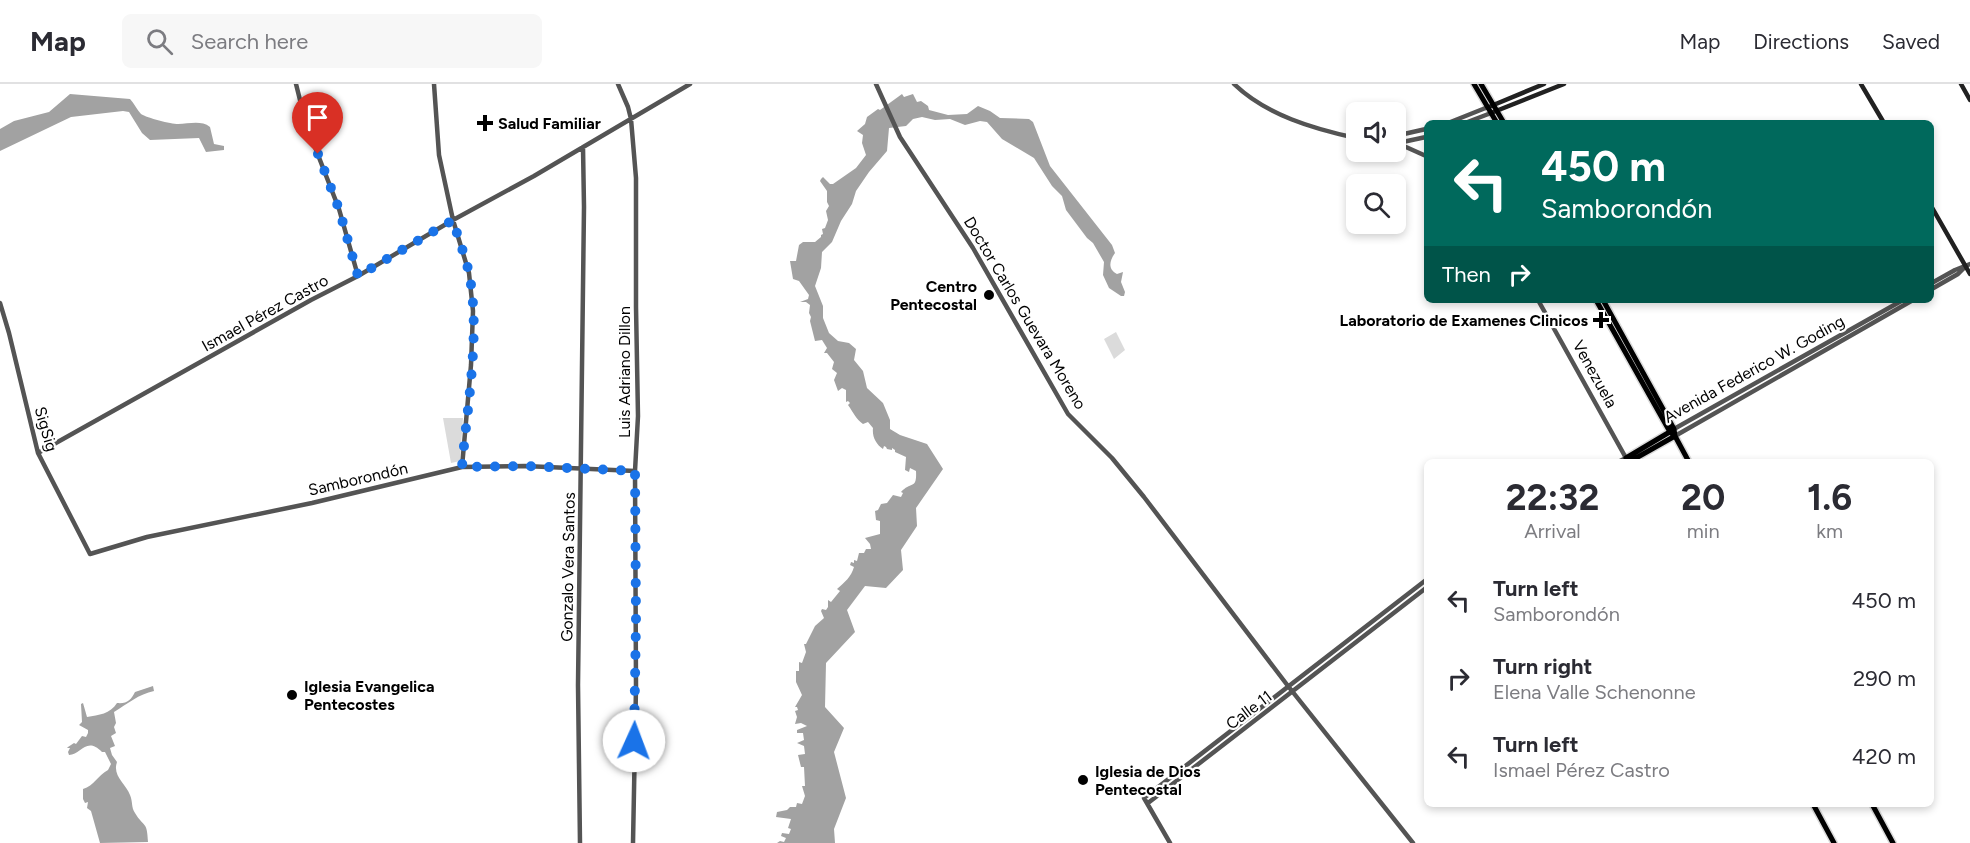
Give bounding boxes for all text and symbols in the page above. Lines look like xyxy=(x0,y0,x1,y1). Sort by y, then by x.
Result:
search box xyxy=(122,14,542,68)
text: Map xyxy=(30,24,86,58)
icon: search xyxy=(143,25,176,58)
text: Search here xyxy=(191,28,308,55)
text: Map xyxy=(1679,29,1720,54)
text: Directions xyxy=(1753,29,1849,54)
text: Saved xyxy=(1882,29,1940,54)
pin xyxy=(292,92,343,154)
icon: arrive xyxy=(301,101,334,134)
map controls xyxy=(1346,102,1406,234)
button: sound xyxy=(1346,102,1406,162)
marker: Salud Familiar xyxy=(476,114,494,132)
place label: Salud Familiar xyxy=(498,114,601,133)
text: 450 m xyxy=(1541,141,1666,192)
icon: left xyxy=(1442,144,1520,222)
button: search xyxy=(1346,174,1406,234)
text: Samborondón xyxy=(1541,192,1712,225)
street label: Doctor Carlos Guevara Moreno xyxy=(960,213,1090,413)
icon: right xyxy=(1503,258,1536,291)
text: Then xyxy=(1442,261,1491,288)
street label: Ismael Pérez Castro xyxy=(199,270,331,356)
place label: Centro Pentecostal xyxy=(890,277,977,314)
marker: Centro Pentecostal xyxy=(982,288,996,302)
street label: Luis Adriano Dillon xyxy=(615,306,634,438)
place label: Laboratorio de Examenes Clinicos xyxy=(1340,311,1589,330)
marker: Laboratorio de Examenes Clinicos xyxy=(1592,311,1610,329)
street label: Avenida Federico W. Goding xyxy=(1660,311,1848,427)
street label: Venezuela xyxy=(1569,337,1621,411)
street label: SigSig xyxy=(31,404,61,454)
street label: Samborondón xyxy=(306,458,410,500)
text: 22:32 xyxy=(1506,476,1599,519)
text: 20 xyxy=(1681,476,1725,519)
text: 1.6 xyxy=(1807,476,1852,519)
street label: Gonzalo Vera Santos xyxy=(557,492,579,642)
text: Arrival xyxy=(1524,519,1581,543)
text: min xyxy=(1687,519,1720,543)
text: km xyxy=(1816,519,1843,543)
text: Turn left xyxy=(1493,575,1579,602)
icon: left xyxy=(1442,584,1475,617)
text: 450 m xyxy=(1851,587,1916,614)
text: Samborondón xyxy=(1493,602,1620,626)
text: Turn right xyxy=(1493,653,1592,680)
icon: right xyxy=(1442,662,1475,695)
text: 290 m xyxy=(1853,665,1916,692)
place label: Iglesia Evangelica Pentecostes xyxy=(304,677,435,714)
text: Elena Valle Schenonne xyxy=(1493,680,1696,704)
street label: Calle 11 xyxy=(1222,687,1276,733)
marker: Iglesia Evangelica Pentecostes xyxy=(285,688,299,702)
position arrow xyxy=(602,709,666,773)
text: Turn left xyxy=(1493,731,1579,758)
icon: left xyxy=(1442,740,1475,773)
text: 420 m xyxy=(1852,743,1916,770)
text: Ismael Pérez Castro xyxy=(1493,758,1670,782)
place label: Iglesia de Dios Pentecostal xyxy=(1095,762,1201,799)
marker: Iglesia de Dios Pentecostal xyxy=(1076,773,1090,787)

